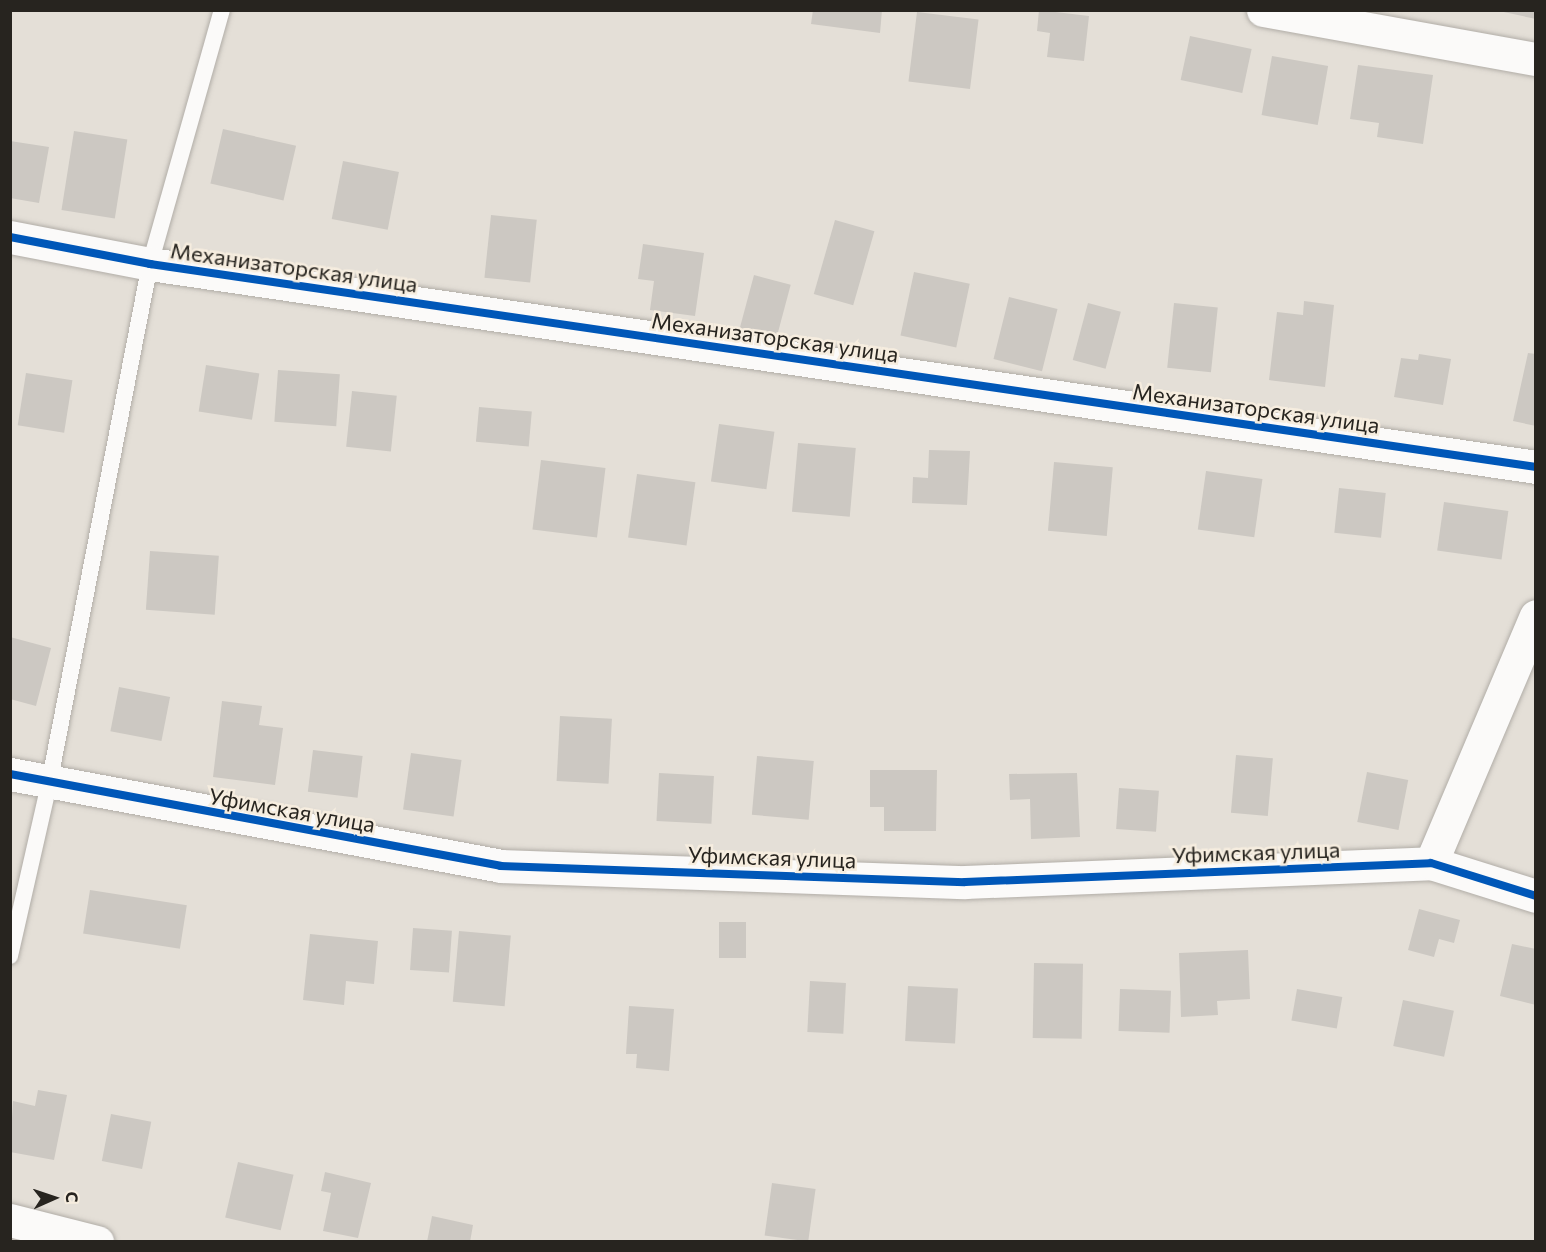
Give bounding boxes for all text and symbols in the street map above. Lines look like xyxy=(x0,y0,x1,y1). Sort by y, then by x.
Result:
street label: Механизаторская улица xyxy=(169,237,419,297)
street label: Механизаторская улица xyxy=(650,307,900,367)
street label: Механизаторская улица xyxy=(1131,378,1381,438)
street label: Уфимская улица xyxy=(207,782,377,838)
street label: Уфимская улица xyxy=(1171,836,1341,868)
street label: Уфимская улица xyxy=(687,841,857,873)
north arrow xyxy=(24,1168,84,1228)
text: С xyxy=(63,1191,82,1203)

